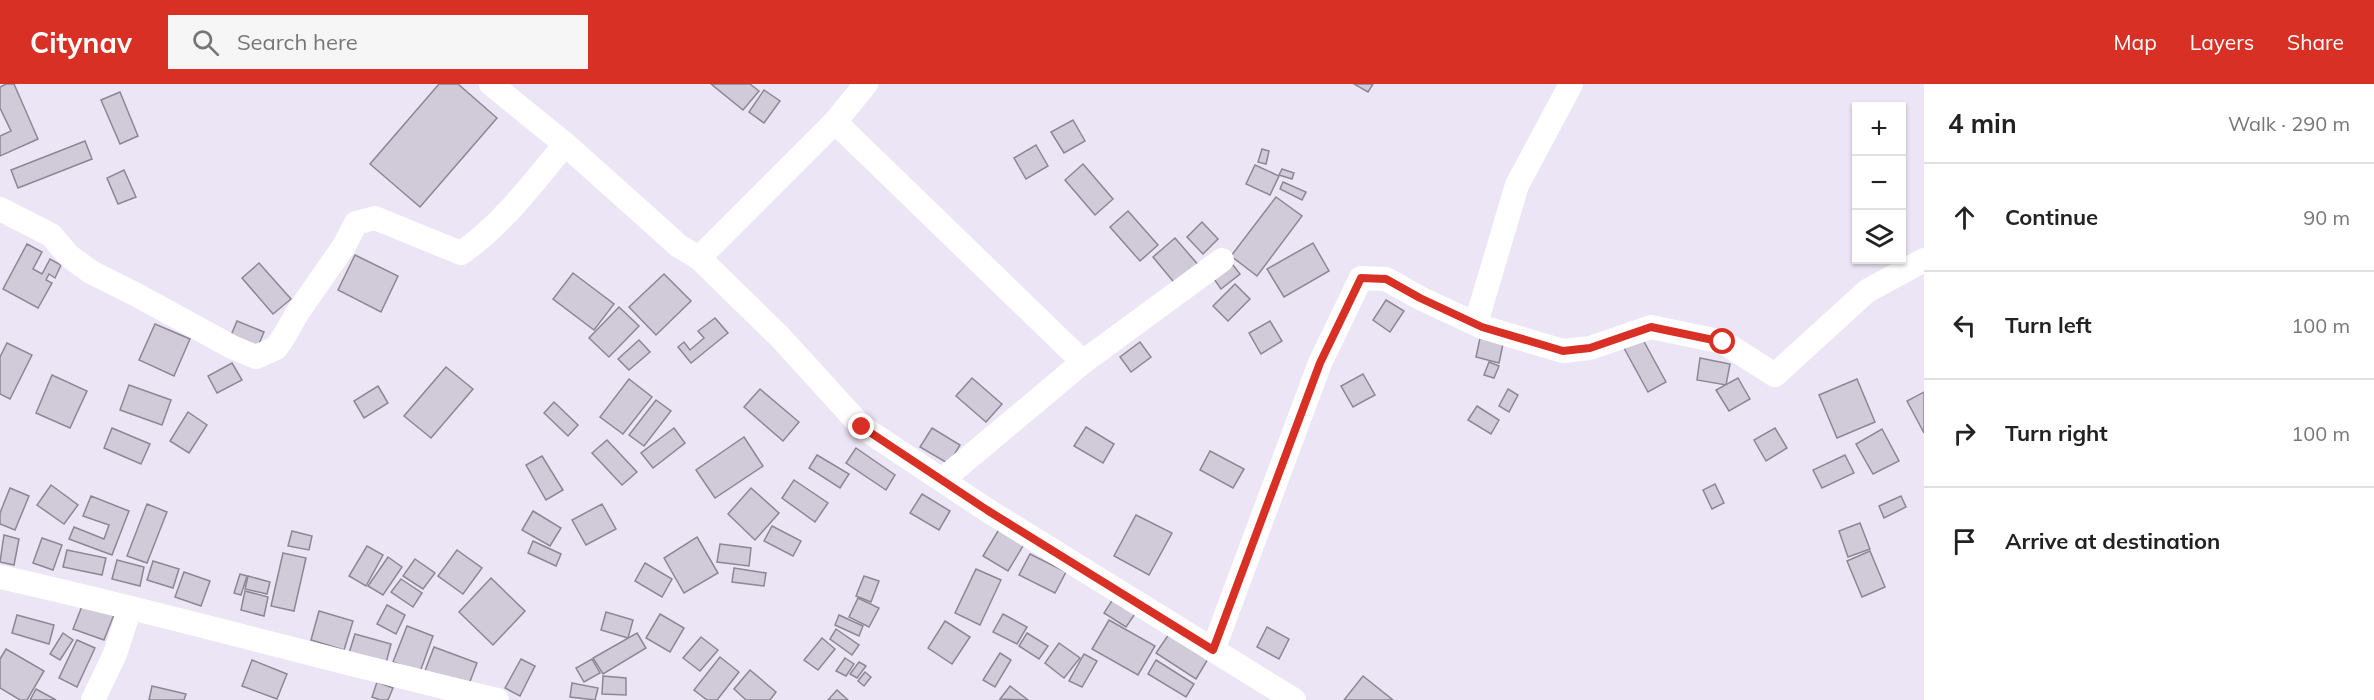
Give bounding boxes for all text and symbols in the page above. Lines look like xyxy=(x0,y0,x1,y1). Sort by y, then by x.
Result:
search box xyxy=(168,15,588,69)
text: Citynav xyxy=(30,25,132,60)
icon: search xyxy=(189,26,222,59)
text: Search here xyxy=(237,28,358,56)
text: Map xyxy=(2114,29,2157,55)
text: Layers xyxy=(2190,29,2254,55)
text: Share xyxy=(2287,29,2344,55)
map controls xyxy=(1852,102,1906,264)
button: + xyxy=(1852,102,1906,156)
text: 4 min xyxy=(1948,107,2017,140)
text: Walk · 290 m xyxy=(2228,111,2350,136)
button: − xyxy=(1852,156,1906,210)
icon: ahead xyxy=(1948,201,1981,234)
text: Continue xyxy=(2005,203,2098,231)
text: 90 m xyxy=(2303,205,2350,230)
button: layers xyxy=(1852,210,1906,264)
icon: left xyxy=(1948,309,1981,342)
text: Turn left xyxy=(2005,311,2092,339)
text: 100 m xyxy=(2291,313,2350,338)
route start xyxy=(1709,328,1735,354)
route end xyxy=(848,413,874,439)
icon: right xyxy=(1948,417,1981,450)
text: Turn right xyxy=(2005,419,2108,447)
text: 100 m xyxy=(2291,421,2350,446)
icon: arrive xyxy=(1948,525,1981,558)
text: Arrive at destination xyxy=(2005,527,2220,555)

